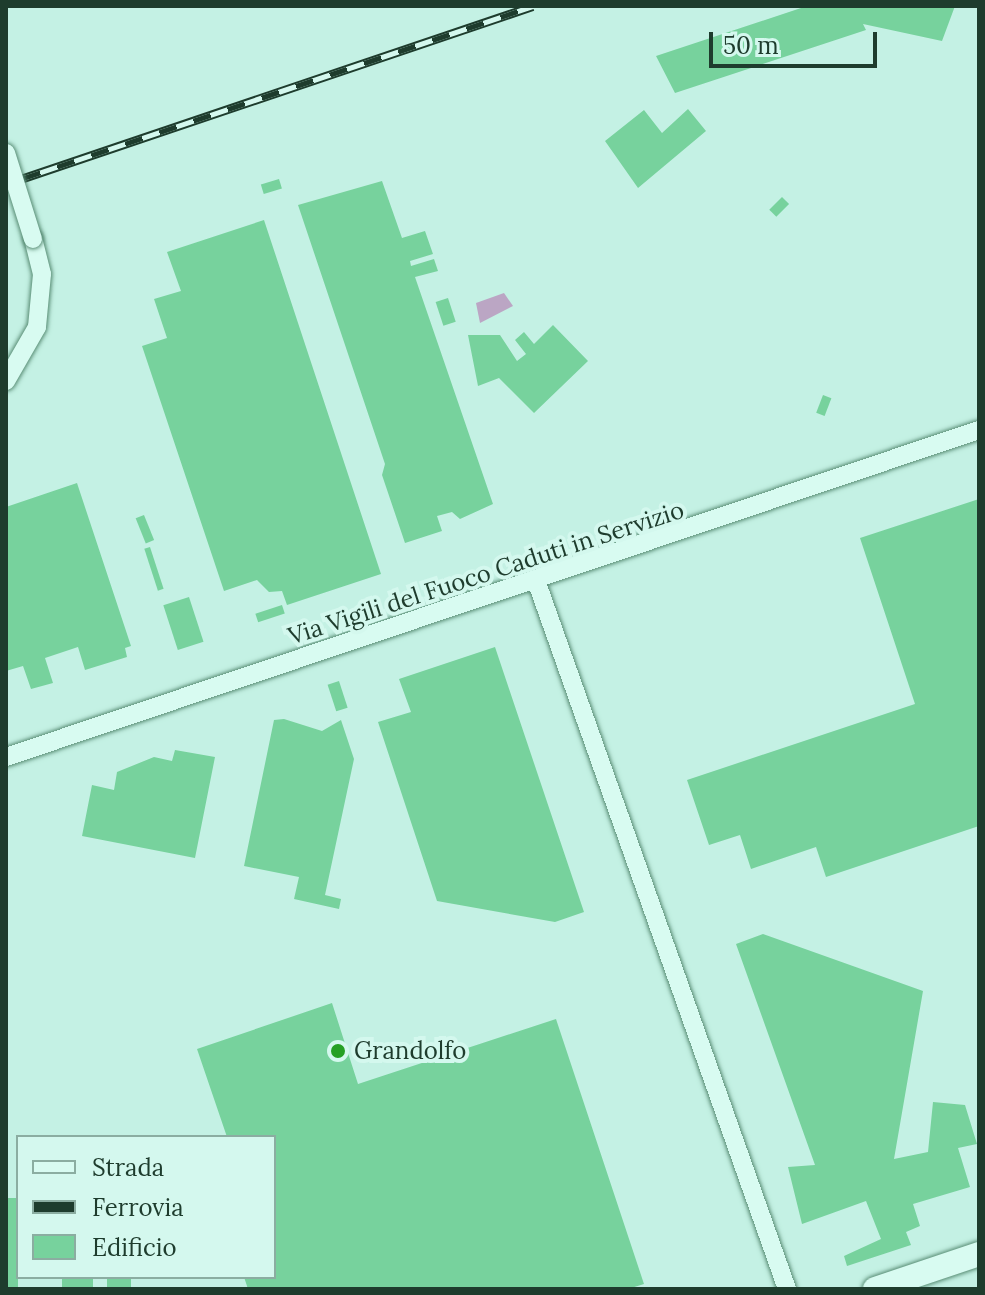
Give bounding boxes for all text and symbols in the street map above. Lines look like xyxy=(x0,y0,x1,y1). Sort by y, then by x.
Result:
scale bar xyxy=(713,16,881,66)
text: 50 m xyxy=(723,30,779,61)
street label: Via Vigili del Fuoco Caduti in Servizio xyxy=(285,495,687,651)
place label: Grandolfo xyxy=(354,1037,466,1065)
marker: Grandolfo xyxy=(329,1042,347,1060)
legend xyxy=(16,1135,276,1279)
text: Strada xyxy=(92,1152,164,1183)
text: Ferrovia xyxy=(92,1192,184,1223)
text: Edificio xyxy=(92,1232,177,1263)

